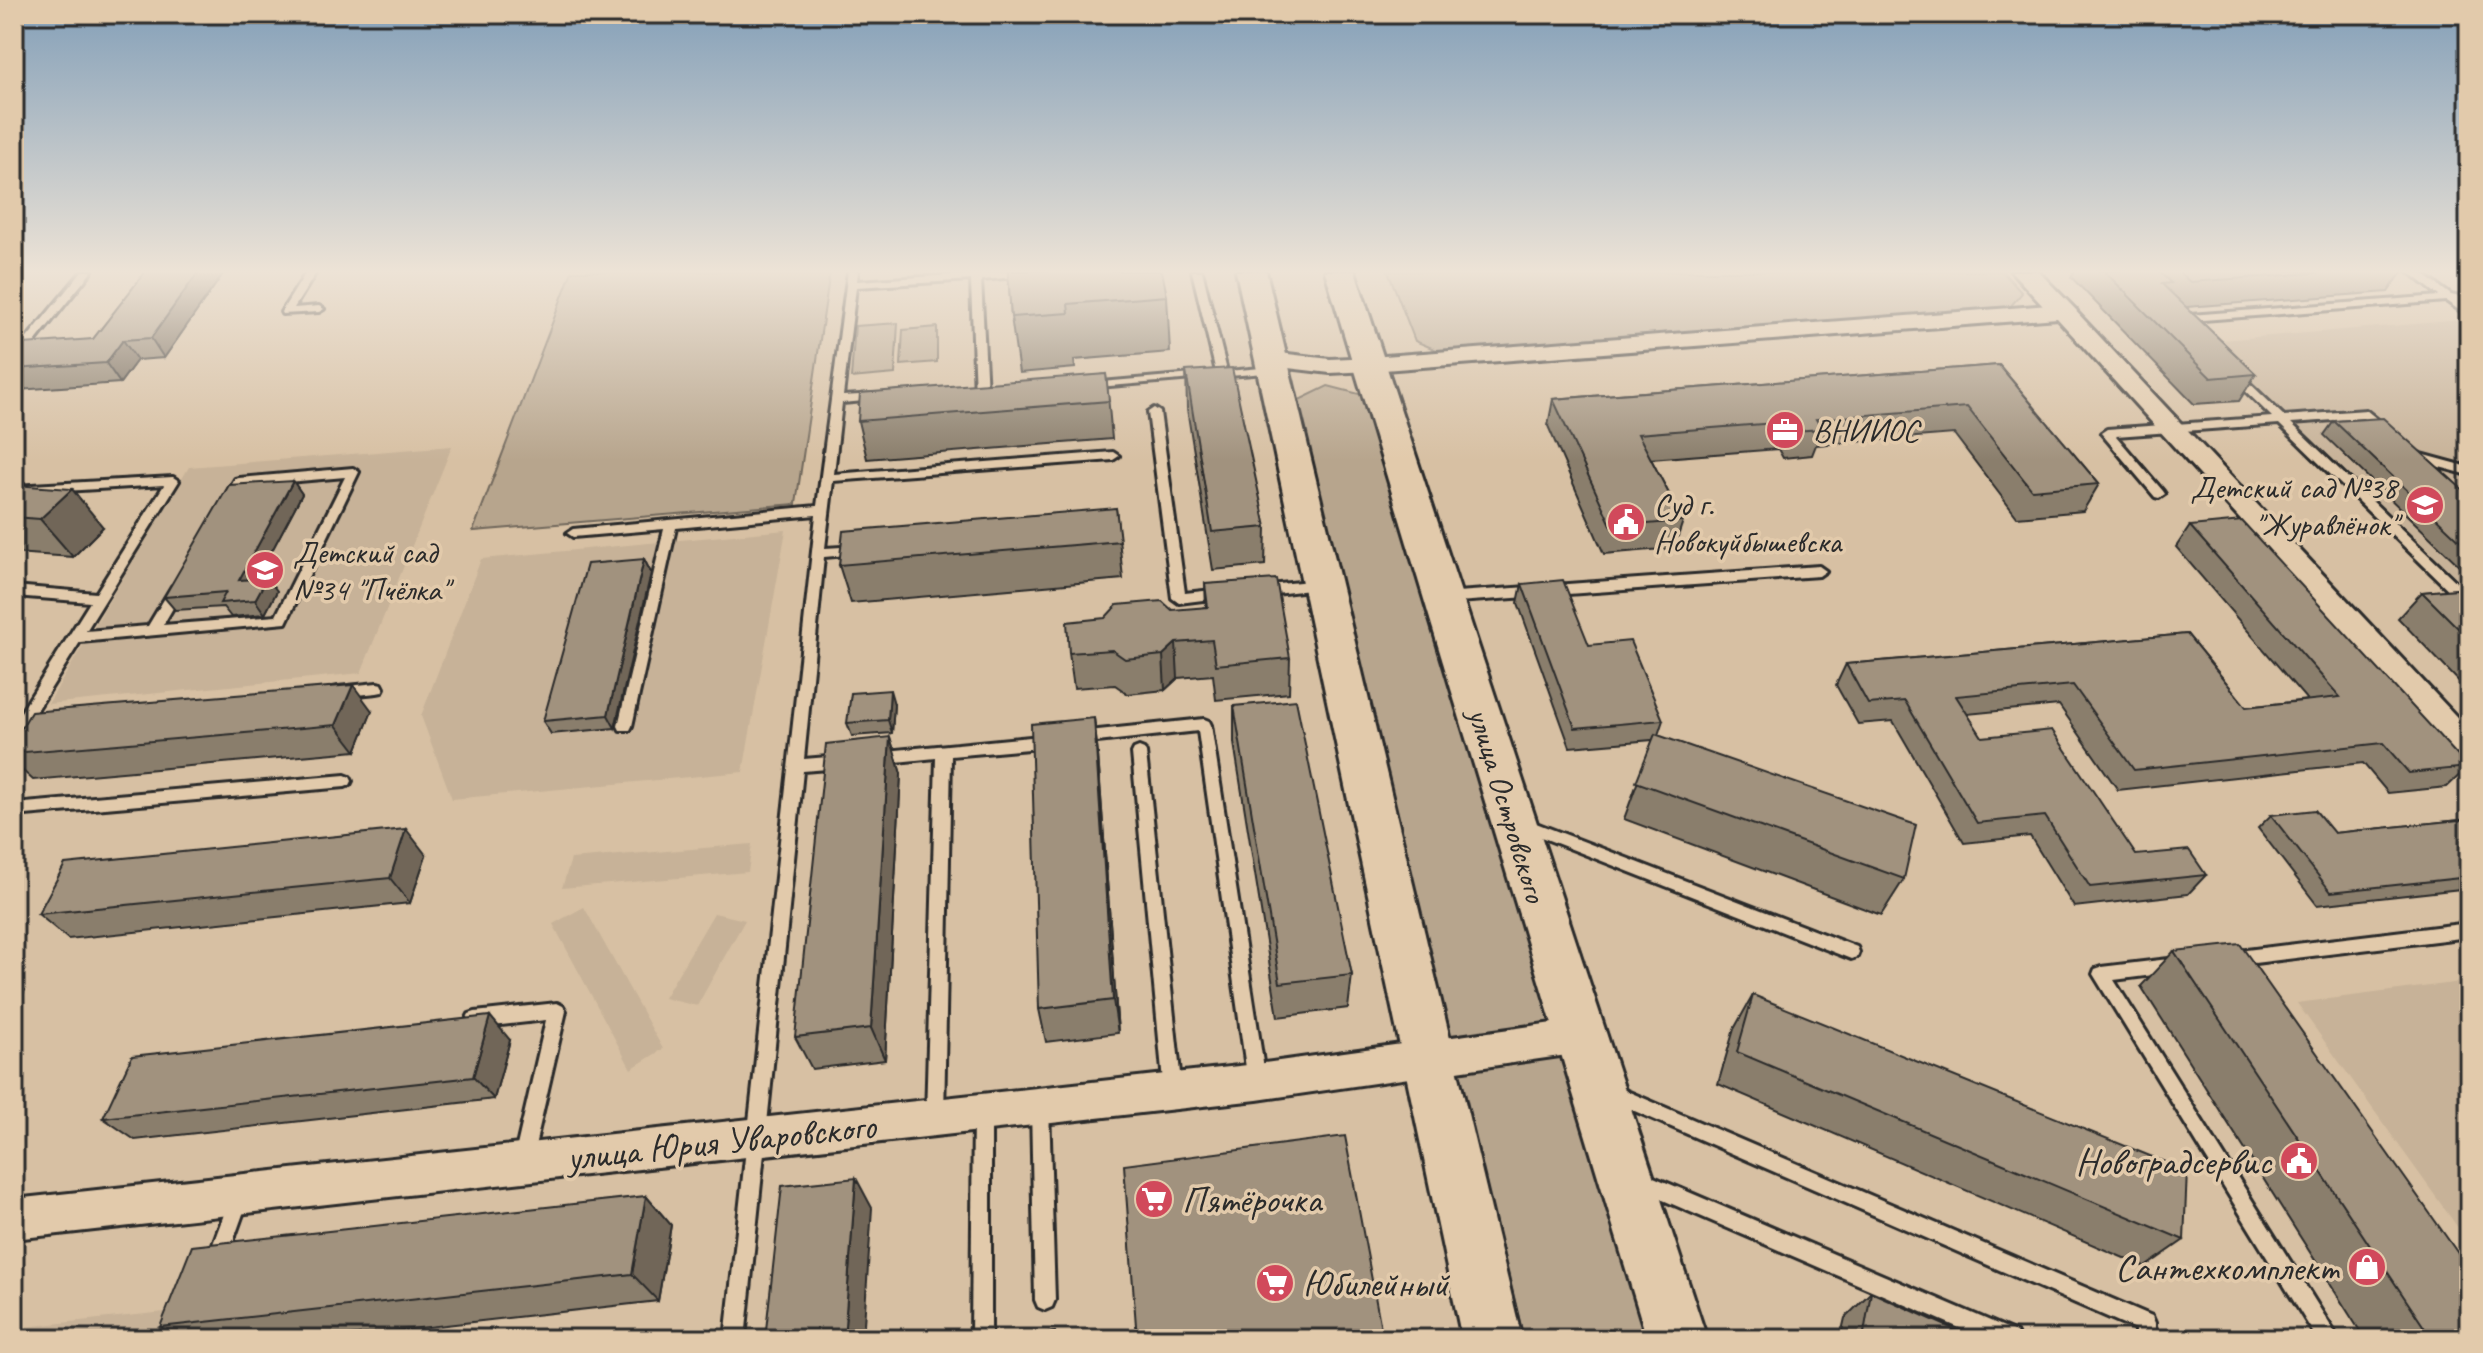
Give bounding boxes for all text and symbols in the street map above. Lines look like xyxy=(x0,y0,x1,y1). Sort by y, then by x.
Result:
office icon: ВНИИОС xyxy=(1764,409,1806,451)
place label: ВНИИОС xyxy=(1813,410,1922,451)
place label: Детский сад №38 "Журавлёнок" xyxy=(2191,467,2403,545)
place label: Суд г. Новокуйбышевска xyxy=(1654,484,1843,562)
school or university icon: Детский сад №38 "Журавлёнок" xyxy=(2404,484,2446,526)
public building icon: Суд г. Новокуйбышевска xyxy=(1605,501,1647,543)
place label: Детский сад №34 "Пчёлка" xyxy=(293,532,455,610)
school or university icon: Детский сад №34 "Пчёлка" xyxy=(244,549,286,591)
street label: улица Островского xyxy=(1458,701,1557,909)
street label: улица Юрия Уваровского xyxy=(562,1102,879,1181)
place label: Новоградсервис xyxy=(2076,1138,2273,1185)
public building icon: Новоградсервис xyxy=(2278,1140,2320,1182)
place label: Пятёрочка xyxy=(1182,1176,1324,1223)
supermarket icon: Пятёрочка xyxy=(1133,1178,1175,1220)
place label: Сантехкомплект xyxy=(2115,1244,2341,1291)
shop icon: Сантехкомплект xyxy=(2346,1246,2388,1288)
place label: Юбилейный xyxy=(1303,1260,1450,1307)
supermarket icon: Юбилейный xyxy=(1254,1262,1296,1304)

